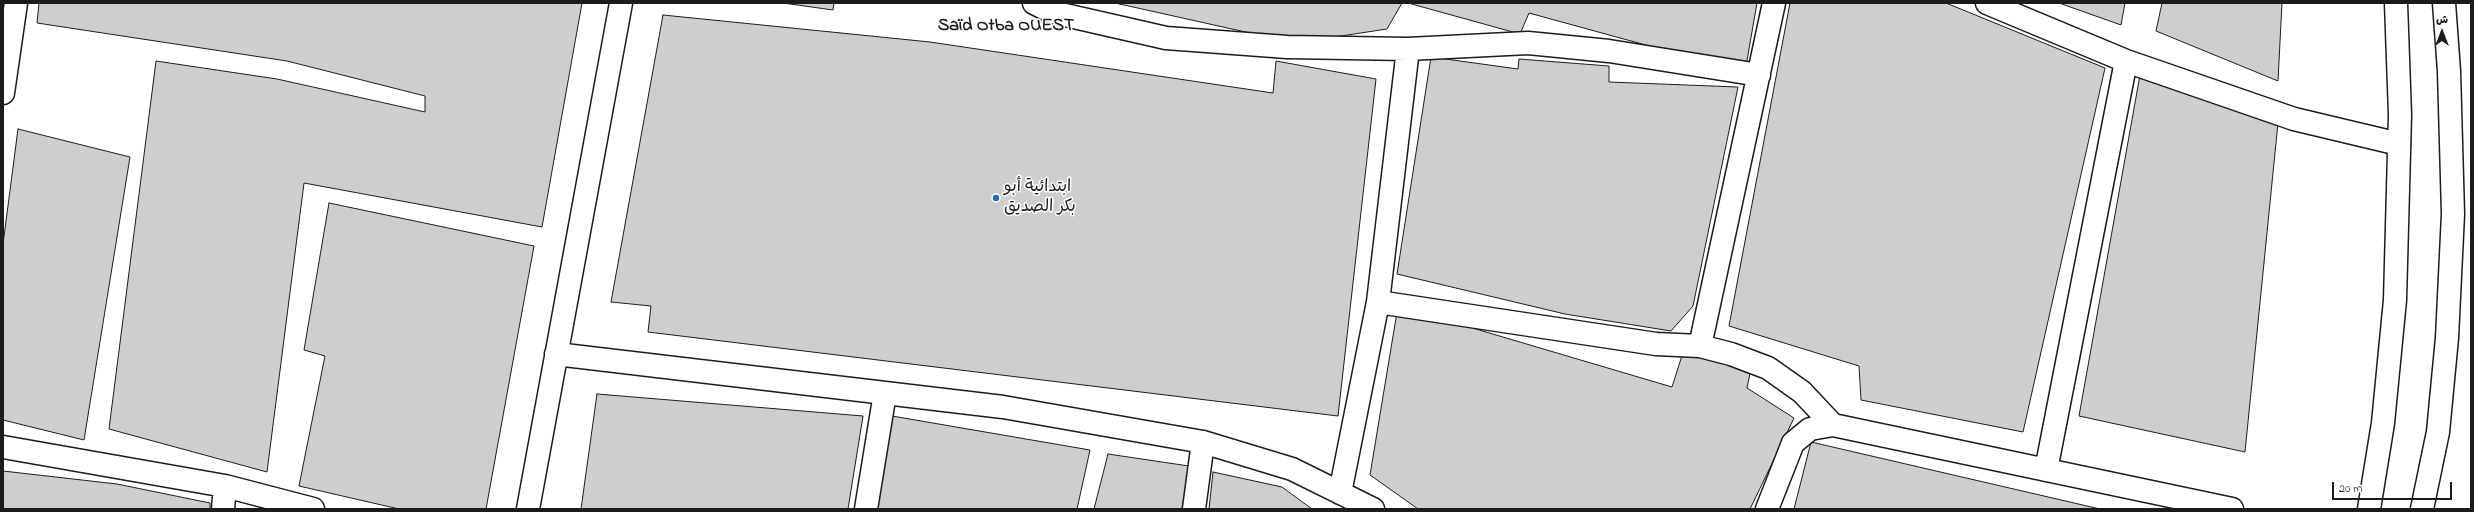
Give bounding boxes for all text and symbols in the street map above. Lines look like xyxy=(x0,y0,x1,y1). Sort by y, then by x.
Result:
north arrow xyxy=(2422,12,2462,52)
text: ش xyxy=(2436,12,2448,28)
district label: Saïd Otba OUEST xyxy=(938,16,1074,38)
place label: ابتدائية أبو بكر الصديق xyxy=(1004,178,1076,218)
marker: ابتدائية أبو بكر الصديق xyxy=(991,193,1001,203)
scale bar xyxy=(2334,474,2454,500)
text: 20 m xyxy=(2339,480,2362,498)

